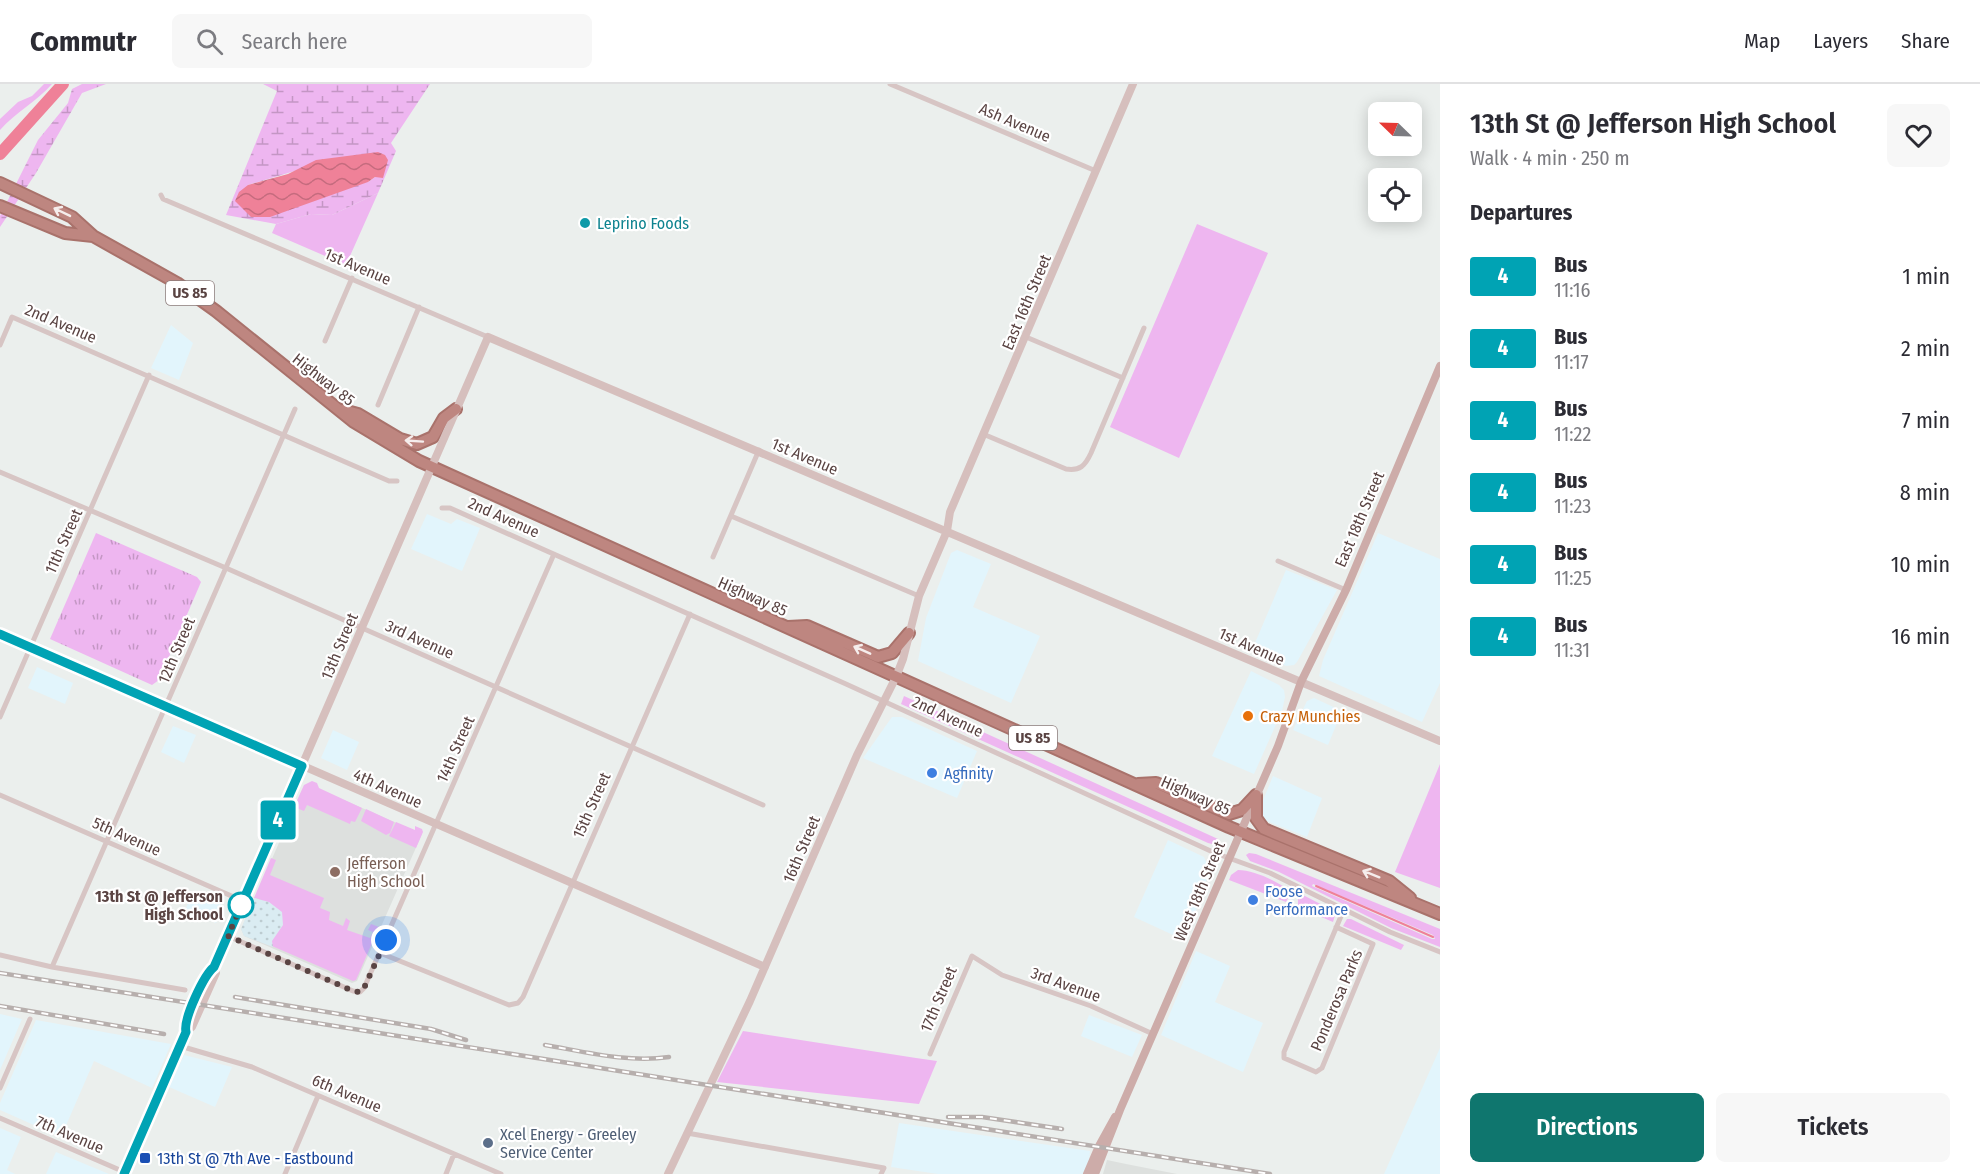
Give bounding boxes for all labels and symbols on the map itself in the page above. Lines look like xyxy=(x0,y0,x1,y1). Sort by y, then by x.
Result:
street label: Ash Avenue xyxy=(976,99,1053,146)
north arrow xyxy=(1368,102,1422,156)
one-way arrow xyxy=(53,205,71,217)
place label: Leprino Foods xyxy=(597,214,689,233)
marker: Leprino Foods xyxy=(578,216,592,230)
street label: 1st Avenue xyxy=(322,244,394,289)
street label: East 16th Street xyxy=(998,251,1055,353)
road number: US 85 xyxy=(166,281,214,305)
street label: 2nd Avenue xyxy=(22,300,100,347)
street label: Highway 85 xyxy=(289,349,359,410)
street label: 1st Avenue xyxy=(769,434,841,479)
one-way arrow xyxy=(405,436,424,447)
street label: East 18th Street xyxy=(1331,468,1388,570)
street label: 2nd Avenue xyxy=(465,493,542,542)
street label: 11th Street xyxy=(41,505,86,577)
street label: Highway 85 xyxy=(715,573,790,620)
street label: 13th Street xyxy=(317,609,362,682)
street label: 12th Street xyxy=(154,614,199,686)
street label: 3rd Avenue xyxy=(383,616,457,663)
street label: 1st Avenue xyxy=(1216,624,1288,669)
one-way arrow xyxy=(853,644,872,655)
street label: 2nd Avenue xyxy=(909,692,986,741)
place label: Crazy Munchies xyxy=(1260,707,1360,726)
marker: Crazy Munchies xyxy=(1241,709,1255,723)
street label: 14th Street xyxy=(432,712,479,785)
road number: US 85 xyxy=(1009,726,1057,750)
place label: Agfinity xyxy=(944,764,994,783)
street label: 4th Avenue xyxy=(350,765,425,812)
marker: Agfinity xyxy=(925,766,939,780)
street label: 15th Street xyxy=(568,769,615,841)
street label: Highway 85 xyxy=(1158,772,1233,819)
line badge: 4 xyxy=(258,800,298,840)
street label: 16th Street xyxy=(779,812,824,886)
street label: 5th Avenue xyxy=(90,813,164,860)
street label: West 18th Street xyxy=(1170,838,1229,944)
place label: Jefferson High School xyxy=(347,854,425,891)
marker: Jefferson High School xyxy=(328,865,342,879)
one-way arrow xyxy=(1363,868,1381,879)
place label: Foose Performance xyxy=(1265,882,1348,919)
place label: 13th St @ Jefferson High School xyxy=(95,887,224,924)
marker: 13th St @ Jefferson High School xyxy=(228,892,254,918)
marker: Foose Performance xyxy=(1246,893,1260,907)
your location xyxy=(371,925,401,955)
street label: Ponderosa Parks xyxy=(1307,947,1366,1054)
street label: 17th Street xyxy=(916,963,961,1035)
street label: 3rd Avenue xyxy=(1028,963,1103,1006)
street label: 6th Avenue xyxy=(309,1070,384,1117)
street label: 7th Avenue xyxy=(33,1112,107,1157)
place label: Xcel Energy - Greeley Service Center xyxy=(500,1125,637,1162)
marker: Xcel Energy - Greeley Service Center xyxy=(481,1136,495,1150)
place label: 13th St @ 7th Ave - Eastbound xyxy=(157,1149,353,1168)
marker: 13th St @ 7th Ave - Eastbound xyxy=(138,1151,152,1165)

